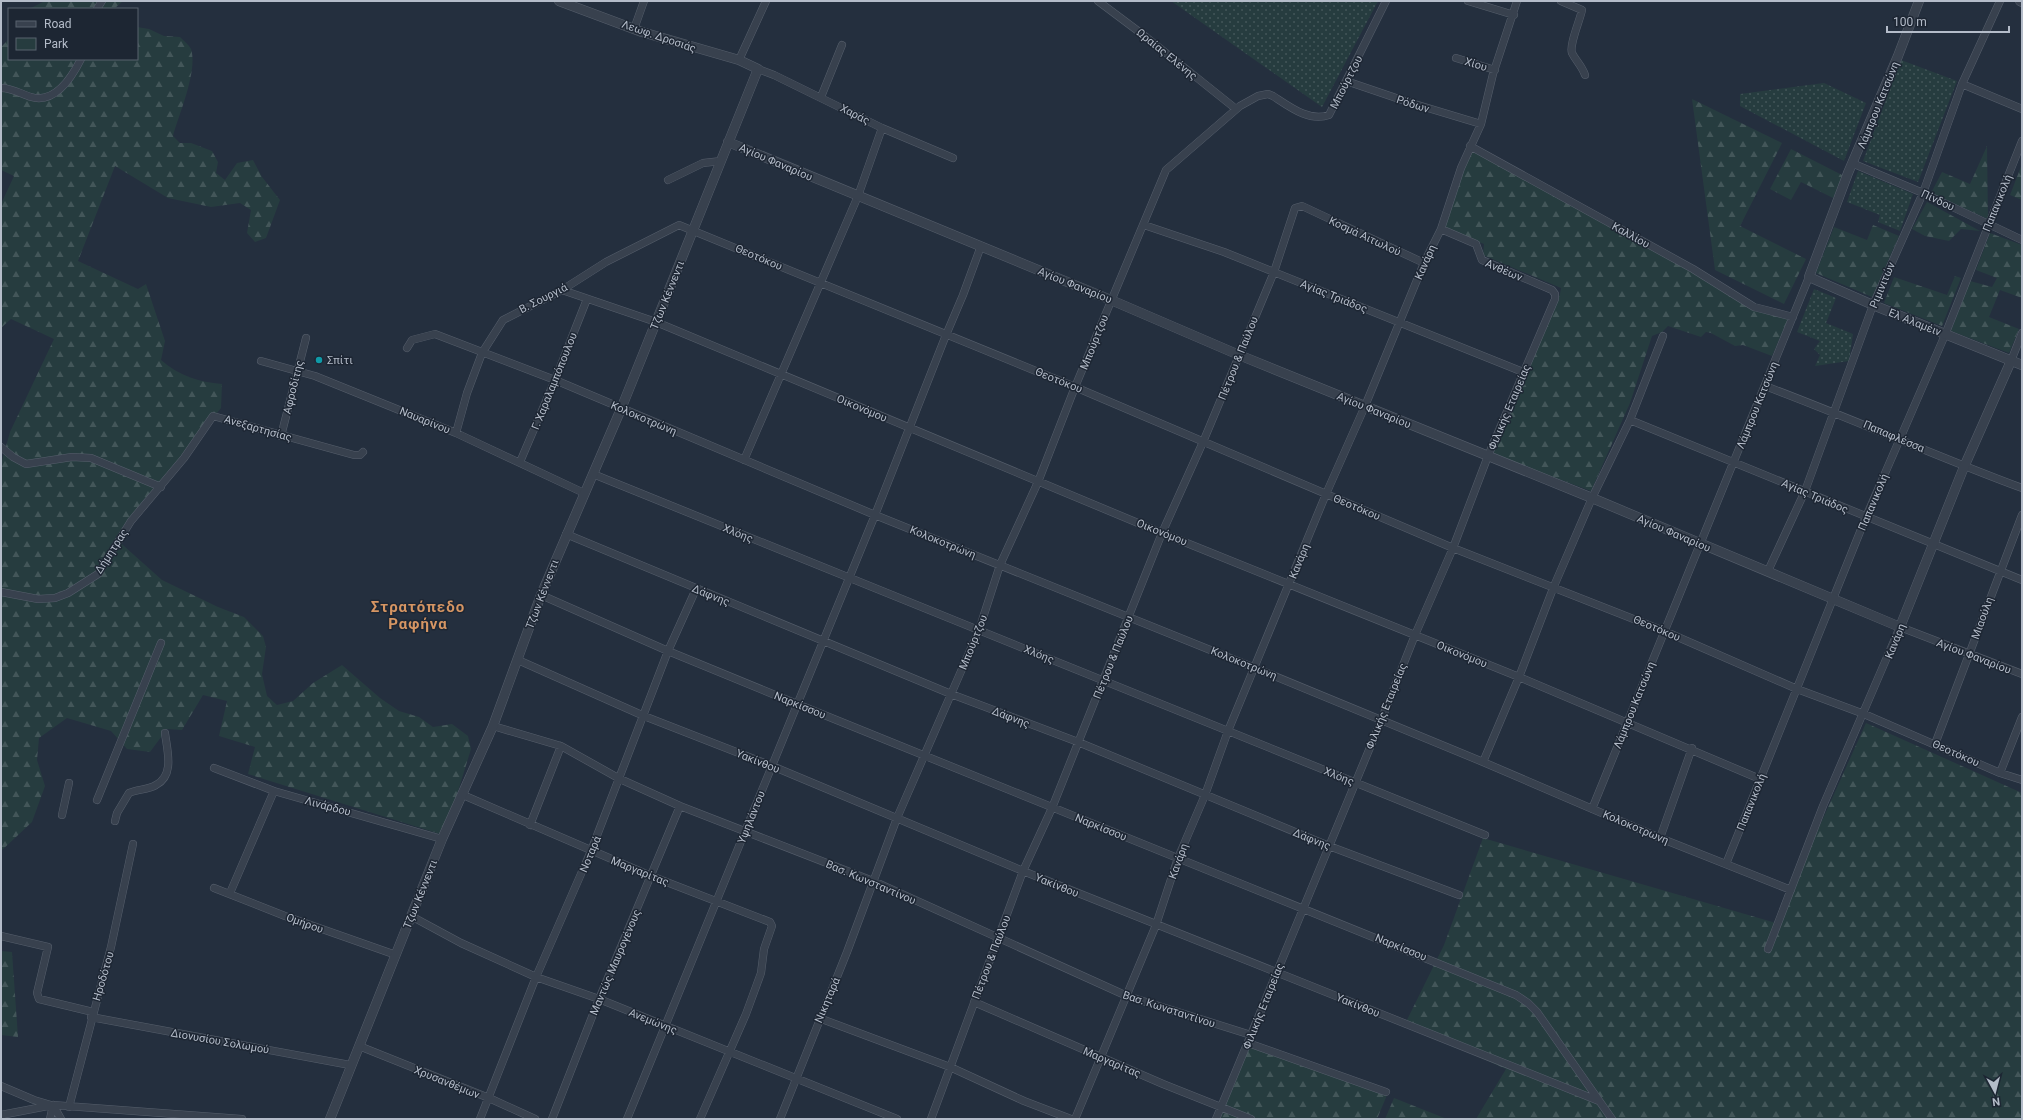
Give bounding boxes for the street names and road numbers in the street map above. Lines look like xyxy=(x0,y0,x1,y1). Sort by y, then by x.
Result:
street label: Λεωφ. Δροσιάς xyxy=(620,18,698,55)
street label: Ωραίας Ελένης xyxy=(1134,26,1200,83)
street label: Μπούρτζου xyxy=(1327,53,1365,111)
street label: Χίου xyxy=(1463,55,1489,74)
street label: Λάμπρου Κατσώνη xyxy=(1855,60,1902,151)
street label: Ρόδων xyxy=(1395,93,1432,116)
street label: Χαράς xyxy=(838,102,872,127)
street label: Αγίου Φαναρίου xyxy=(737,141,815,184)
street label: Παπανικολή xyxy=(1980,173,2015,234)
street label: Πίνδου xyxy=(1919,187,1956,214)
street label: Κοσμά Αιτωλού xyxy=(1327,214,1403,259)
street label: Καλλίου xyxy=(1610,220,1652,251)
street label: Θεοτόκου xyxy=(733,242,784,273)
street label: Κανάρη xyxy=(1412,243,1439,282)
street label: Ανθέων xyxy=(1483,257,1525,284)
street label: Τζων Κέννεντι xyxy=(648,258,687,332)
street label: Ριμινιτών xyxy=(1867,260,1898,310)
street label: Αγίου Φαναρίου xyxy=(1036,265,1114,306)
street label: Αγίας Τριάδος xyxy=(1298,277,1369,316)
street label: Β. Σουργιά xyxy=(517,280,570,316)
street label: Ελ Αλαμέιν xyxy=(1887,306,1944,339)
street label: Μπούρτζου xyxy=(1078,313,1111,372)
street label: Πέτρου & Παύλου xyxy=(1216,315,1261,402)
street label: Γ. Χαραλαμπόπουλου xyxy=(529,331,580,432)
street label: Αφροδίτης xyxy=(281,359,306,415)
street label: Λάμπρου Κατσώνη xyxy=(1734,360,1781,451)
street label: Φιλικής Εταιρείας xyxy=(1486,362,1533,452)
street label: Θεοτόκου xyxy=(1033,365,1084,396)
street label: Αγίου Φαναρίου xyxy=(1335,390,1413,431)
street label: Οικονόμου xyxy=(835,392,889,425)
street label: Κολοκοτρώνη xyxy=(609,399,679,438)
street label: Ναυαρίνου xyxy=(398,404,452,437)
street label: Ανεξαρτησίας xyxy=(223,413,293,444)
street label: Παπαφλέσσα xyxy=(1861,418,1927,456)
street label: Παπανικολή xyxy=(1856,472,1891,533)
street label: Αγίας Τριάδος xyxy=(1780,477,1850,516)
street label: Θεοτόκου xyxy=(1331,492,1382,523)
street label: Αγίου Φαναρίου xyxy=(1635,512,1713,555)
street label: Οικονόμου xyxy=(1135,516,1189,549)
street label: Χλόης xyxy=(721,522,755,545)
street label: Κολοκοτρώνη xyxy=(908,523,978,562)
street label: Δήμητρας xyxy=(92,526,131,576)
street label: Κανάρη xyxy=(1287,542,1312,581)
street label: Τζων Κέννεντι xyxy=(523,557,562,631)
street label: Δάφνης xyxy=(690,582,731,609)
street label: Μιαούλη xyxy=(1969,595,1996,641)
street label: Μπούρτζου xyxy=(957,613,990,672)
street label: Θεοτόκου xyxy=(1631,613,1682,644)
street label: Πέτρου & Παύλου xyxy=(1091,614,1136,701)
street label: Κανάρη xyxy=(1883,622,1908,661)
street label: Αγίου Φαναρίου xyxy=(1935,636,2013,677)
street label: Οικονόμου xyxy=(1435,638,1489,671)
street label: Χλόης xyxy=(1022,643,1056,666)
street label: Κολοκοτρώνη xyxy=(1209,644,1279,683)
street label: Λάμπρου Κατσώνη xyxy=(1611,660,1658,751)
street label: Φιλικής Εταιρείας xyxy=(1363,661,1410,751)
street label: Ναρκίσσου xyxy=(772,689,828,722)
street label: Δάφνης xyxy=(990,704,1032,731)
street label: Θεοτόκου xyxy=(1930,737,1981,770)
street label: Υακίνθου xyxy=(734,747,782,776)
street label: Χλόης xyxy=(1322,765,1356,788)
street label: Παπανικολή xyxy=(1734,772,1769,833)
street label: Υψηλάντου xyxy=(735,789,768,846)
street label: Λινάρδου xyxy=(304,794,352,819)
street label: Κολοκοτρωνη xyxy=(1601,808,1671,847)
street label: Ναρκίσσου xyxy=(1073,811,1129,844)
street label: Δάφνης xyxy=(1291,826,1332,853)
street label: Νοταρά xyxy=(577,833,604,874)
street label: Κανάρη xyxy=(1166,842,1191,881)
street label: Μαργαρίτας xyxy=(609,854,671,889)
street label: Τζων Κέννεντι xyxy=(401,857,440,931)
street label: Βασ. Κωνσταντίνου xyxy=(824,858,918,907)
street label: Υακίνθου xyxy=(1033,871,1081,900)
street label: Μαντώς Μαυρογένους xyxy=(587,907,644,1017)
street label: Ομήρου xyxy=(284,911,325,936)
street label: Πέτρου & Παύλου xyxy=(969,913,1013,1001)
street label: Ναρκίσσου xyxy=(1373,931,1429,964)
street label: Ηροδότου xyxy=(90,950,117,1002)
street label: Φιλικής Εταιρείας xyxy=(1240,961,1287,1051)
street label: Νικηταρά xyxy=(812,975,843,1025)
street label: Βασ. Κωνσταντίνου xyxy=(1121,988,1217,1031)
street label: Υακίνθου xyxy=(1334,991,1382,1020)
street label: Ανεμώνης xyxy=(627,1006,679,1037)
street label: Διονυσίου Σολωμού xyxy=(170,1026,270,1057)
street label: Μαργαρίτας xyxy=(1081,1045,1143,1080)
street label: Χρυσανθέμων xyxy=(412,1063,482,1102)

